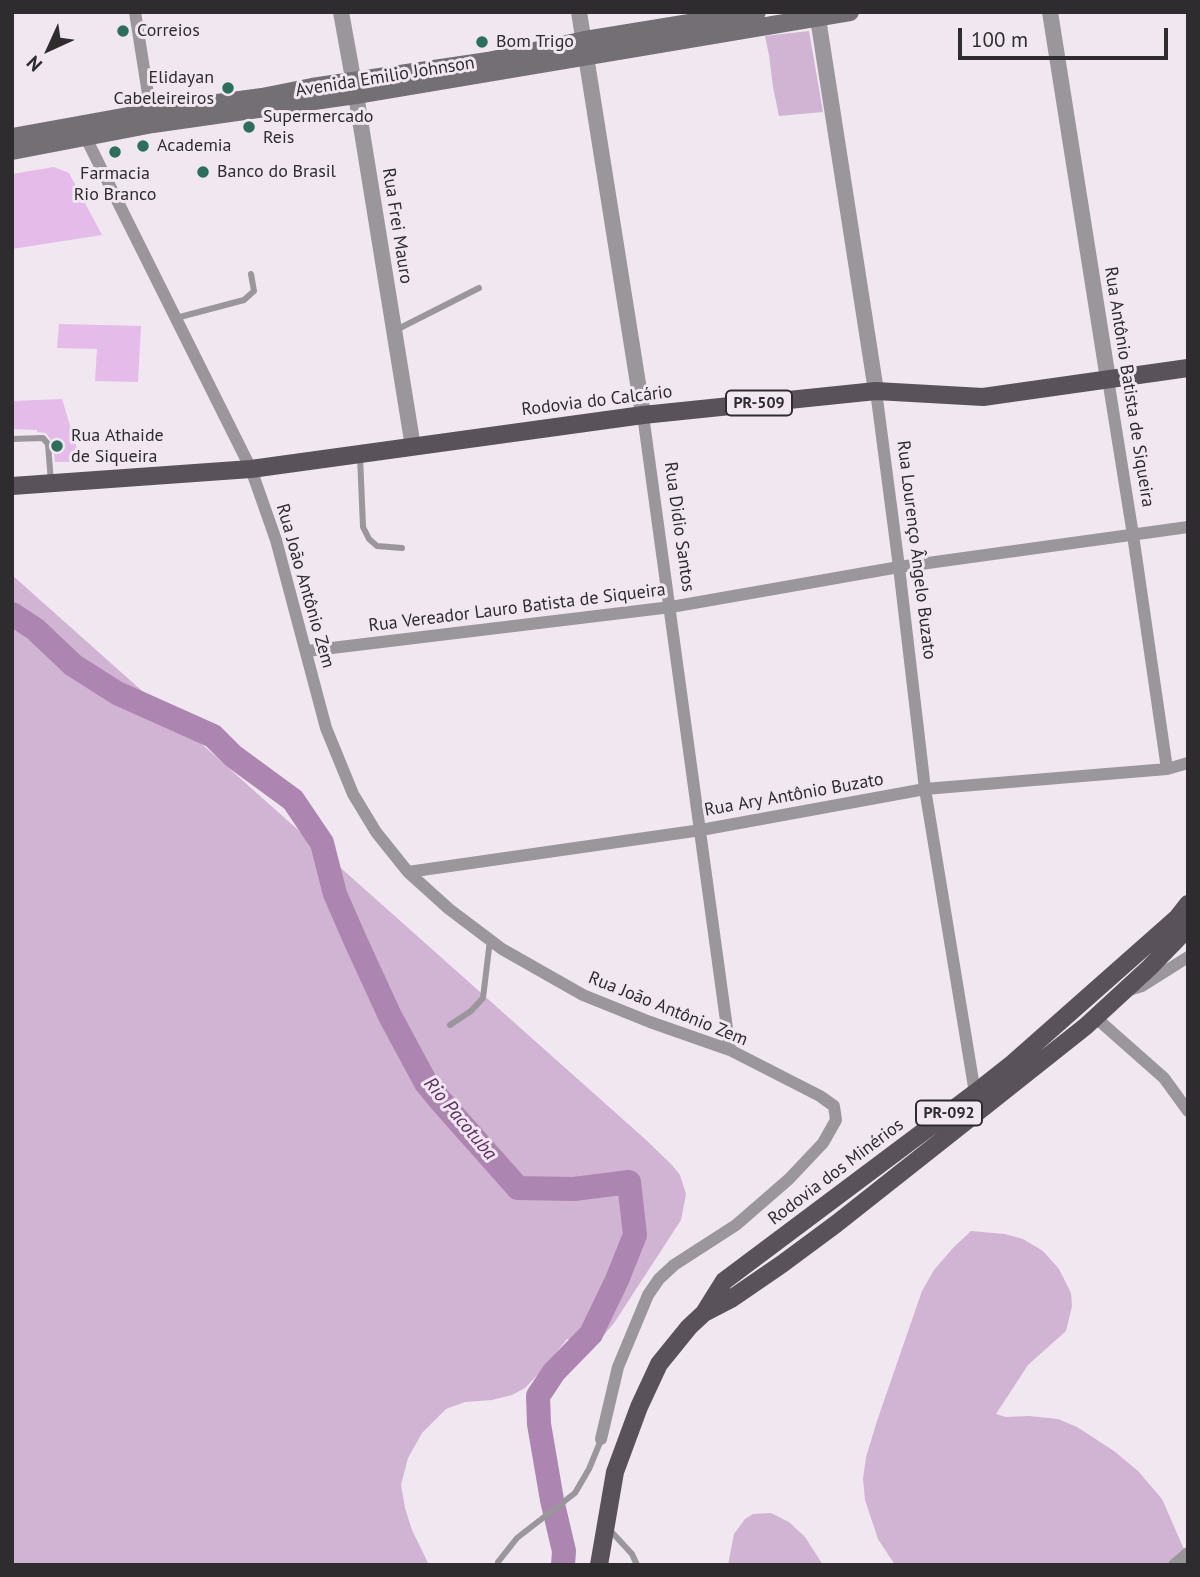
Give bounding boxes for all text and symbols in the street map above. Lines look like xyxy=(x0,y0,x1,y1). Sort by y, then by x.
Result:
north arrow xyxy=(14,14,84,84)
scale bar xyxy=(962,14,1172,58)
place label: Correios xyxy=(137,20,200,42)
marker: Correios xyxy=(115,23,131,39)
text: 100 m xyxy=(971,26,1028,53)
place label: Bom Trigo xyxy=(496,31,574,53)
marker: Bom Trigo xyxy=(474,34,490,50)
text: N xyxy=(21,51,47,77)
street label: Avenida Emilio Johnson xyxy=(294,52,476,102)
place label: Elidayan Cabeleireiros xyxy=(114,67,214,110)
marker: Elidayan Cabeleireiros xyxy=(220,80,236,96)
place label: Supermercado Reis xyxy=(263,106,374,148)
marker: Supermercado Reis xyxy=(241,119,257,135)
place label: Academia xyxy=(157,135,232,157)
marker: Academia xyxy=(135,138,151,154)
marker: Farmacia Rio Branco xyxy=(107,144,123,160)
place label: Banco do Brasil xyxy=(217,161,336,183)
place label: Farmacia Rio Branco xyxy=(74,163,156,206)
marker: Banco do Brasil xyxy=(195,164,211,180)
street label: Rua Frei Mauro xyxy=(377,167,417,285)
street label: Rua Antônio Batista de Siqueira xyxy=(1099,265,1159,509)
street label: Rodovia do Calcário xyxy=(520,381,674,421)
road number: PR-509 xyxy=(726,390,792,416)
place label: Rua Athaide de Siqueira xyxy=(71,425,164,467)
marker: Rua Athaide de Siqueira xyxy=(49,438,65,454)
street label: Rua Lourenço Ângelo Buzato xyxy=(892,439,940,661)
street label: Rua Didio Santos xyxy=(659,461,699,593)
street label: Rua João Antônio Zem xyxy=(271,501,339,671)
street label: Rua Vereador Lauro Batista de Siqueira xyxy=(367,579,667,637)
street label: Rua Ary Antônio Buzato xyxy=(703,769,885,821)
street label: Rua João Antônio Zem xyxy=(585,967,751,1051)
water label: Rio Pacotuba xyxy=(419,1073,501,1165)
road number: PR-092 xyxy=(916,1100,982,1126)
street label: Rodovia dos Minérios xyxy=(764,1114,908,1230)

